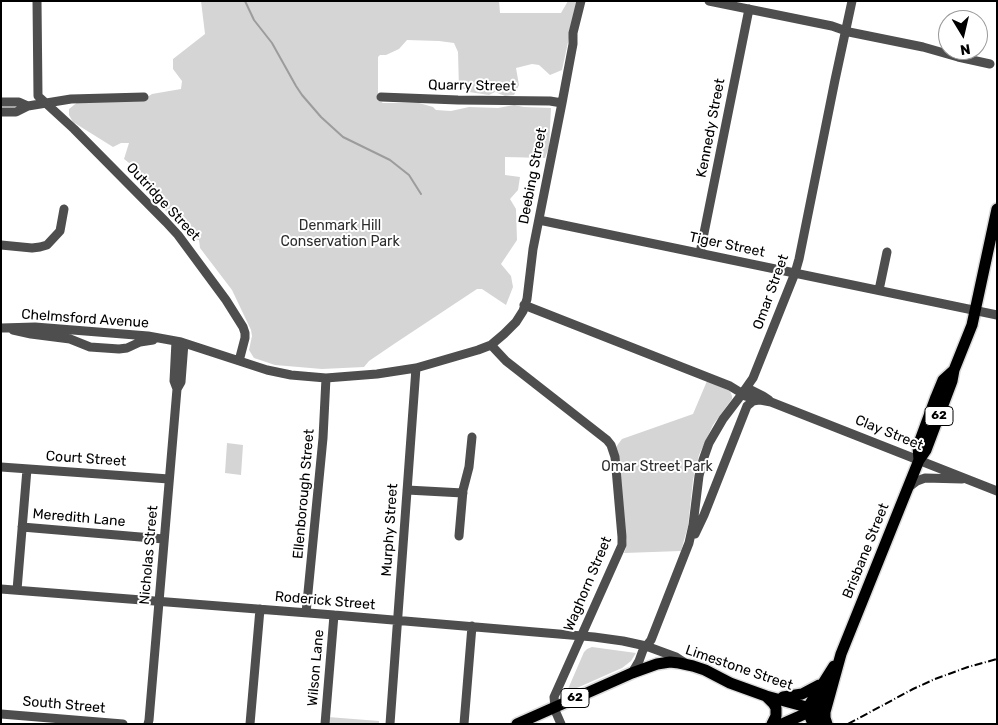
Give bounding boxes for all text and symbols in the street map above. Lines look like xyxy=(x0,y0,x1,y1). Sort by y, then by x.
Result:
north arrow xyxy=(938,10,988,60)
text: N xyxy=(959,40,972,59)
street label: Quarry Street xyxy=(428,77,516,95)
street label: Kennedy Street xyxy=(693,77,729,179)
street label: Deebing Street xyxy=(515,126,551,226)
street label: Outridge Street xyxy=(123,160,203,244)
park label: Denmark Hill Conservation Park xyxy=(280,218,400,250)
street label: Tiger Street xyxy=(688,229,766,261)
street label: Omar Street xyxy=(750,252,792,332)
street label: Chelmsford Avenue xyxy=(21,306,149,332)
road number: 62 xyxy=(925,406,953,426)
street label: Clay Street xyxy=(853,412,925,454)
street label: Ellenborough Street xyxy=(290,428,318,560)
street label: Court Street xyxy=(45,448,127,470)
park label: Omar Street Park xyxy=(601,459,713,475)
street label: Murphy Street xyxy=(378,483,402,577)
street label: Brisbane Street xyxy=(839,501,893,601)
street label: Nicholas Street xyxy=(136,505,162,605)
street label: Meredith Lane xyxy=(32,506,126,530)
street label: Waghorn Street xyxy=(560,534,616,634)
street label: Roderick Street xyxy=(274,588,376,614)
street label: Wilson Lane xyxy=(304,629,328,707)
street label: Limestone Street xyxy=(683,642,795,694)
road number: 62 xyxy=(561,688,589,708)
street label: South Street xyxy=(22,693,106,717)

